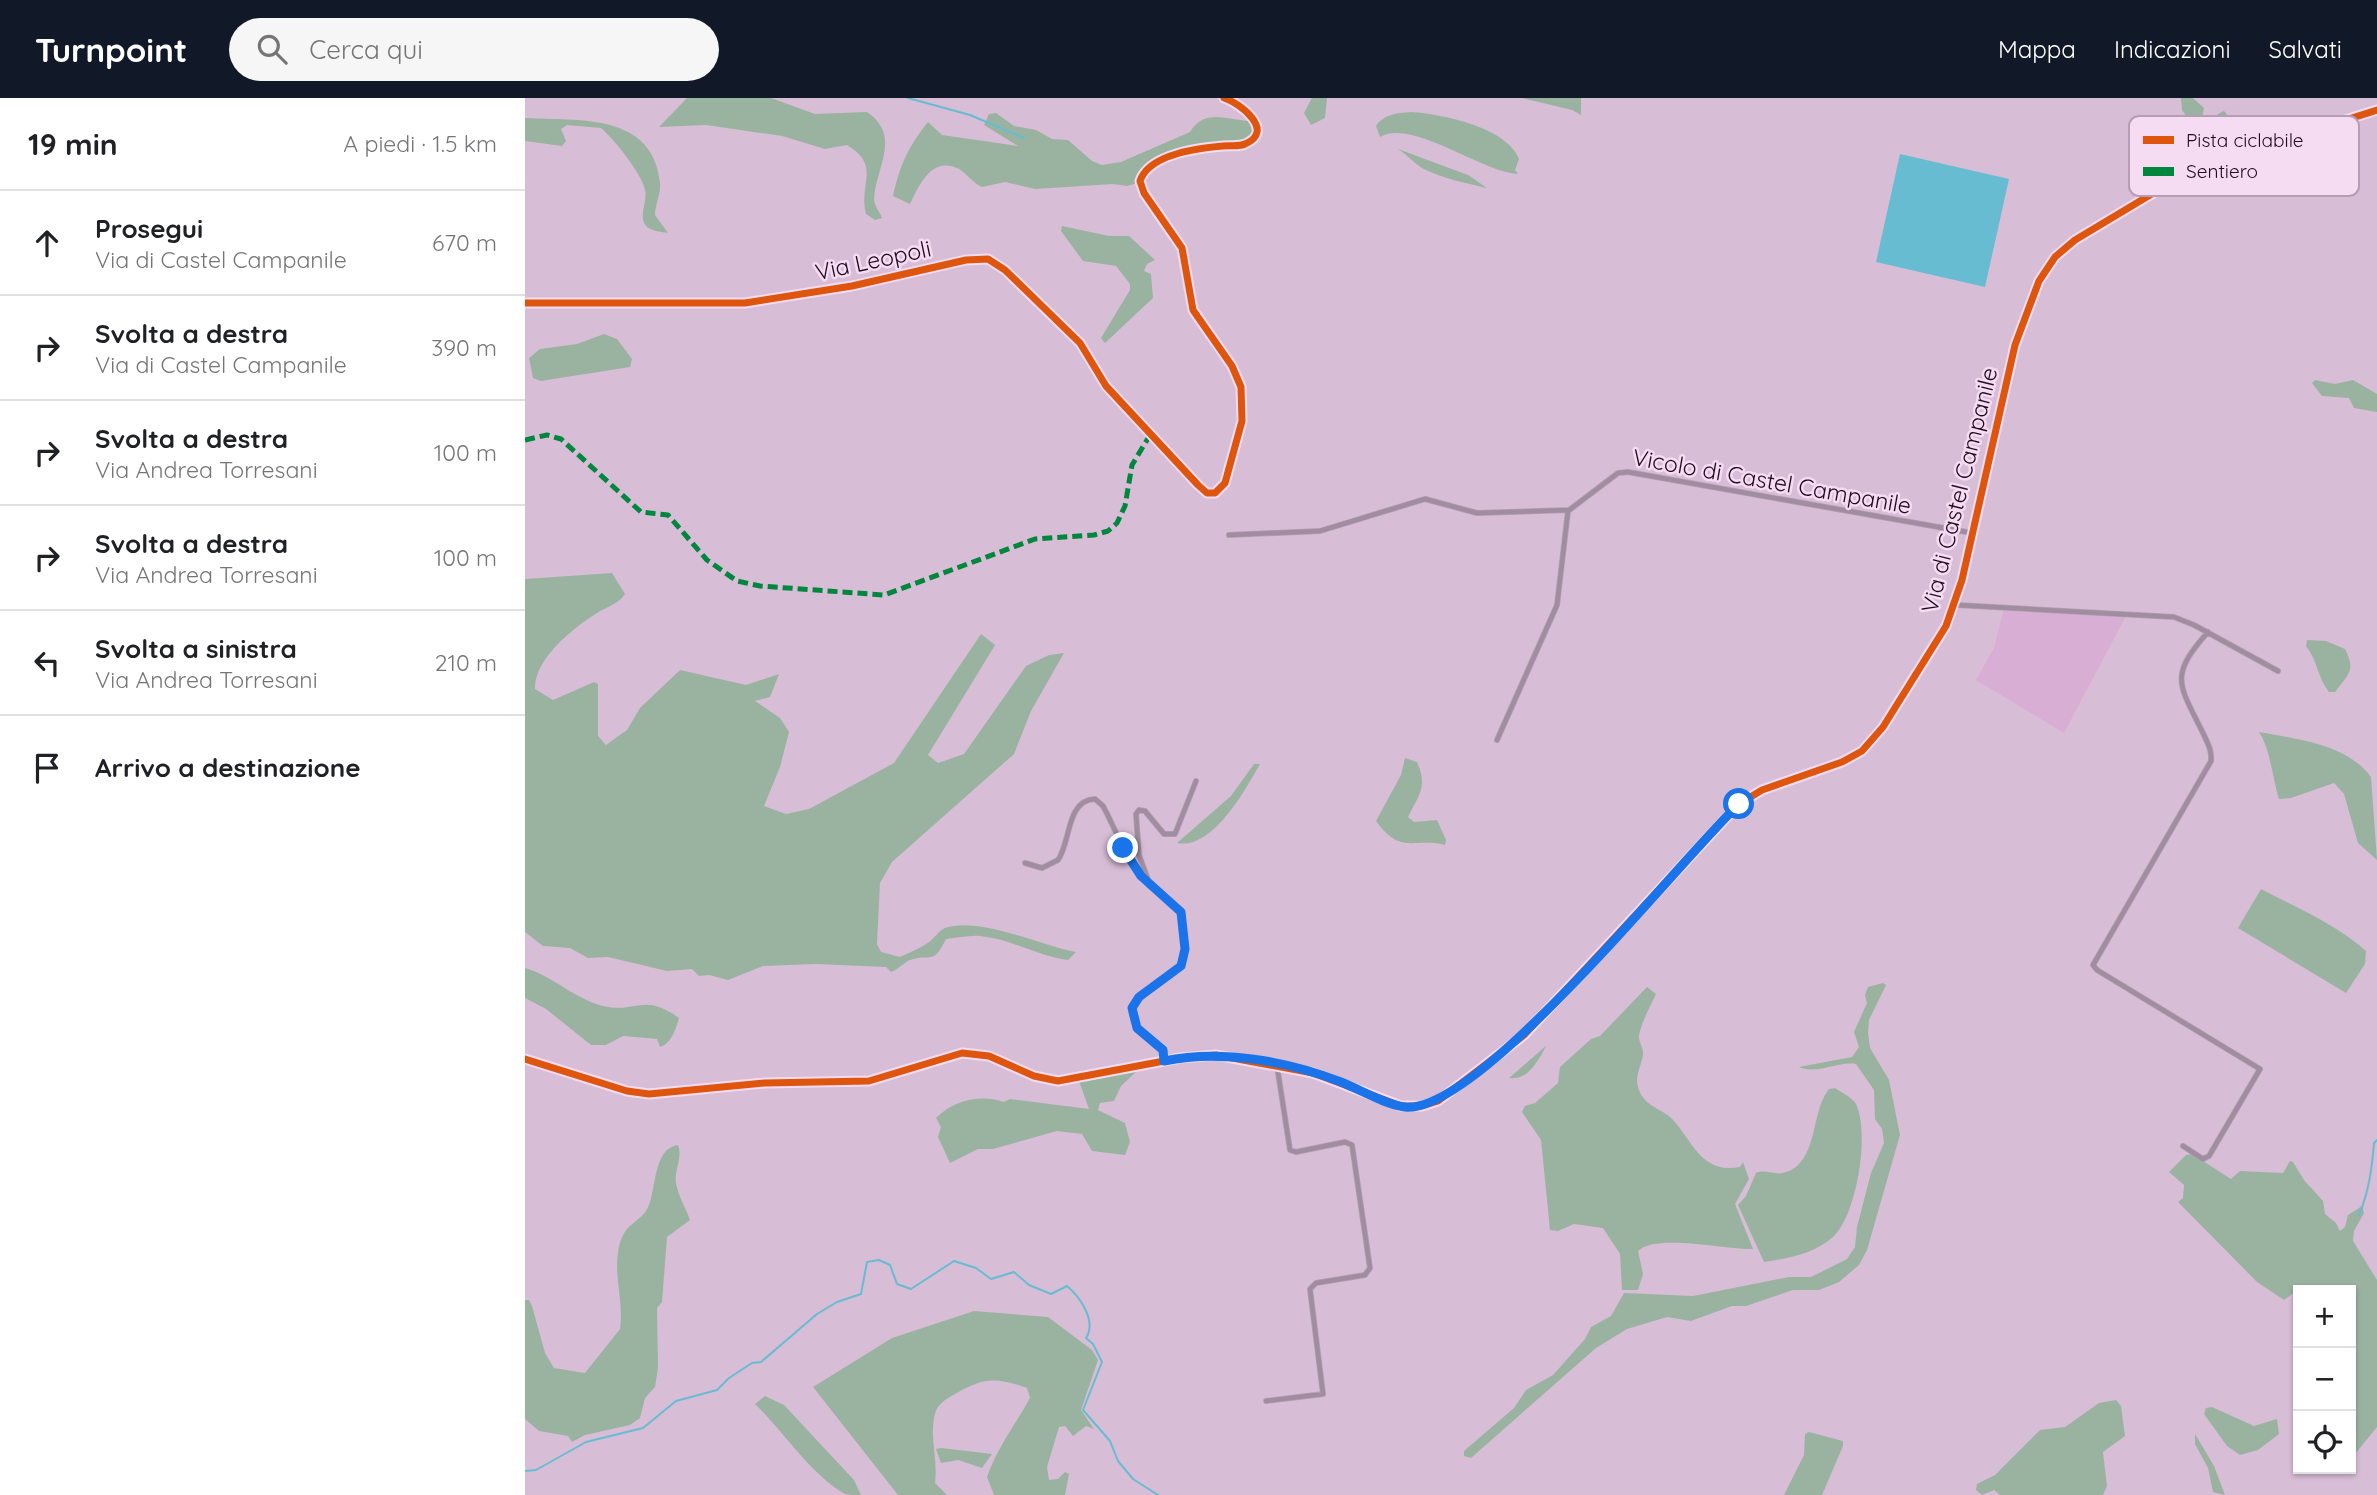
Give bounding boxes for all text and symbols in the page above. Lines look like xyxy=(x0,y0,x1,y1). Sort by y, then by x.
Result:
search box xyxy=(229,18,719,81)
text: Turnpoint xyxy=(35,29,187,70)
icon: search xyxy=(253,30,291,68)
text: Cerca qui xyxy=(309,33,423,66)
text: Mappa xyxy=(1998,34,2076,64)
text: Indicazioni xyxy=(2114,34,2231,64)
text: Salvati xyxy=(2269,34,2342,64)
legend xyxy=(2129,116,2359,196)
text: 19 min xyxy=(28,125,118,163)
text: Pista ciclabile xyxy=(2186,128,2304,152)
text: A piedi · 1.5 km xyxy=(343,129,497,158)
text: Sentiero xyxy=(2186,159,2258,183)
text: Prosegui xyxy=(95,212,203,245)
icon: ahead xyxy=(28,224,66,262)
text: 670 m xyxy=(432,228,497,257)
street label: Via Leopoli xyxy=(812,234,934,286)
text: Via di Castel Campanile xyxy=(95,245,347,274)
text: Svolta a destra xyxy=(95,317,288,350)
icon: right xyxy=(28,329,66,367)
text: 390 m xyxy=(431,333,497,362)
text: Via di Castel Campanile xyxy=(95,350,347,379)
street label: Via di Castel Campanile xyxy=(1914,364,2004,616)
text: Svolta a destra xyxy=(95,422,288,455)
icon: right xyxy=(28,434,66,472)
text: 100 m xyxy=(434,438,497,467)
street label: Vicolo di Castel Campanile xyxy=(1630,442,1914,520)
text: Via Andrea Torresani xyxy=(95,455,318,484)
text: Svolta a destra xyxy=(95,527,288,560)
icon: right xyxy=(28,539,66,577)
text: 100 m xyxy=(434,543,497,572)
text: Via Andrea Torresani xyxy=(95,560,318,589)
text: Svolta a sinistra xyxy=(95,632,297,665)
icon: left xyxy=(28,644,66,682)
text: 210 m xyxy=(435,648,497,677)
text: Via Andrea Torresani xyxy=(95,665,318,694)
icon: arrive xyxy=(28,749,66,787)
text: Arrivo a destinazione xyxy=(95,751,361,784)
route start xyxy=(1723,788,1754,819)
route end xyxy=(1107,832,1138,863)
map controls xyxy=(2293,1285,2356,1474)
button: + xyxy=(2293,1285,2356,1348)
button: − xyxy=(2293,1348,2356,1411)
button: locate xyxy=(2293,1411,2356,1474)

